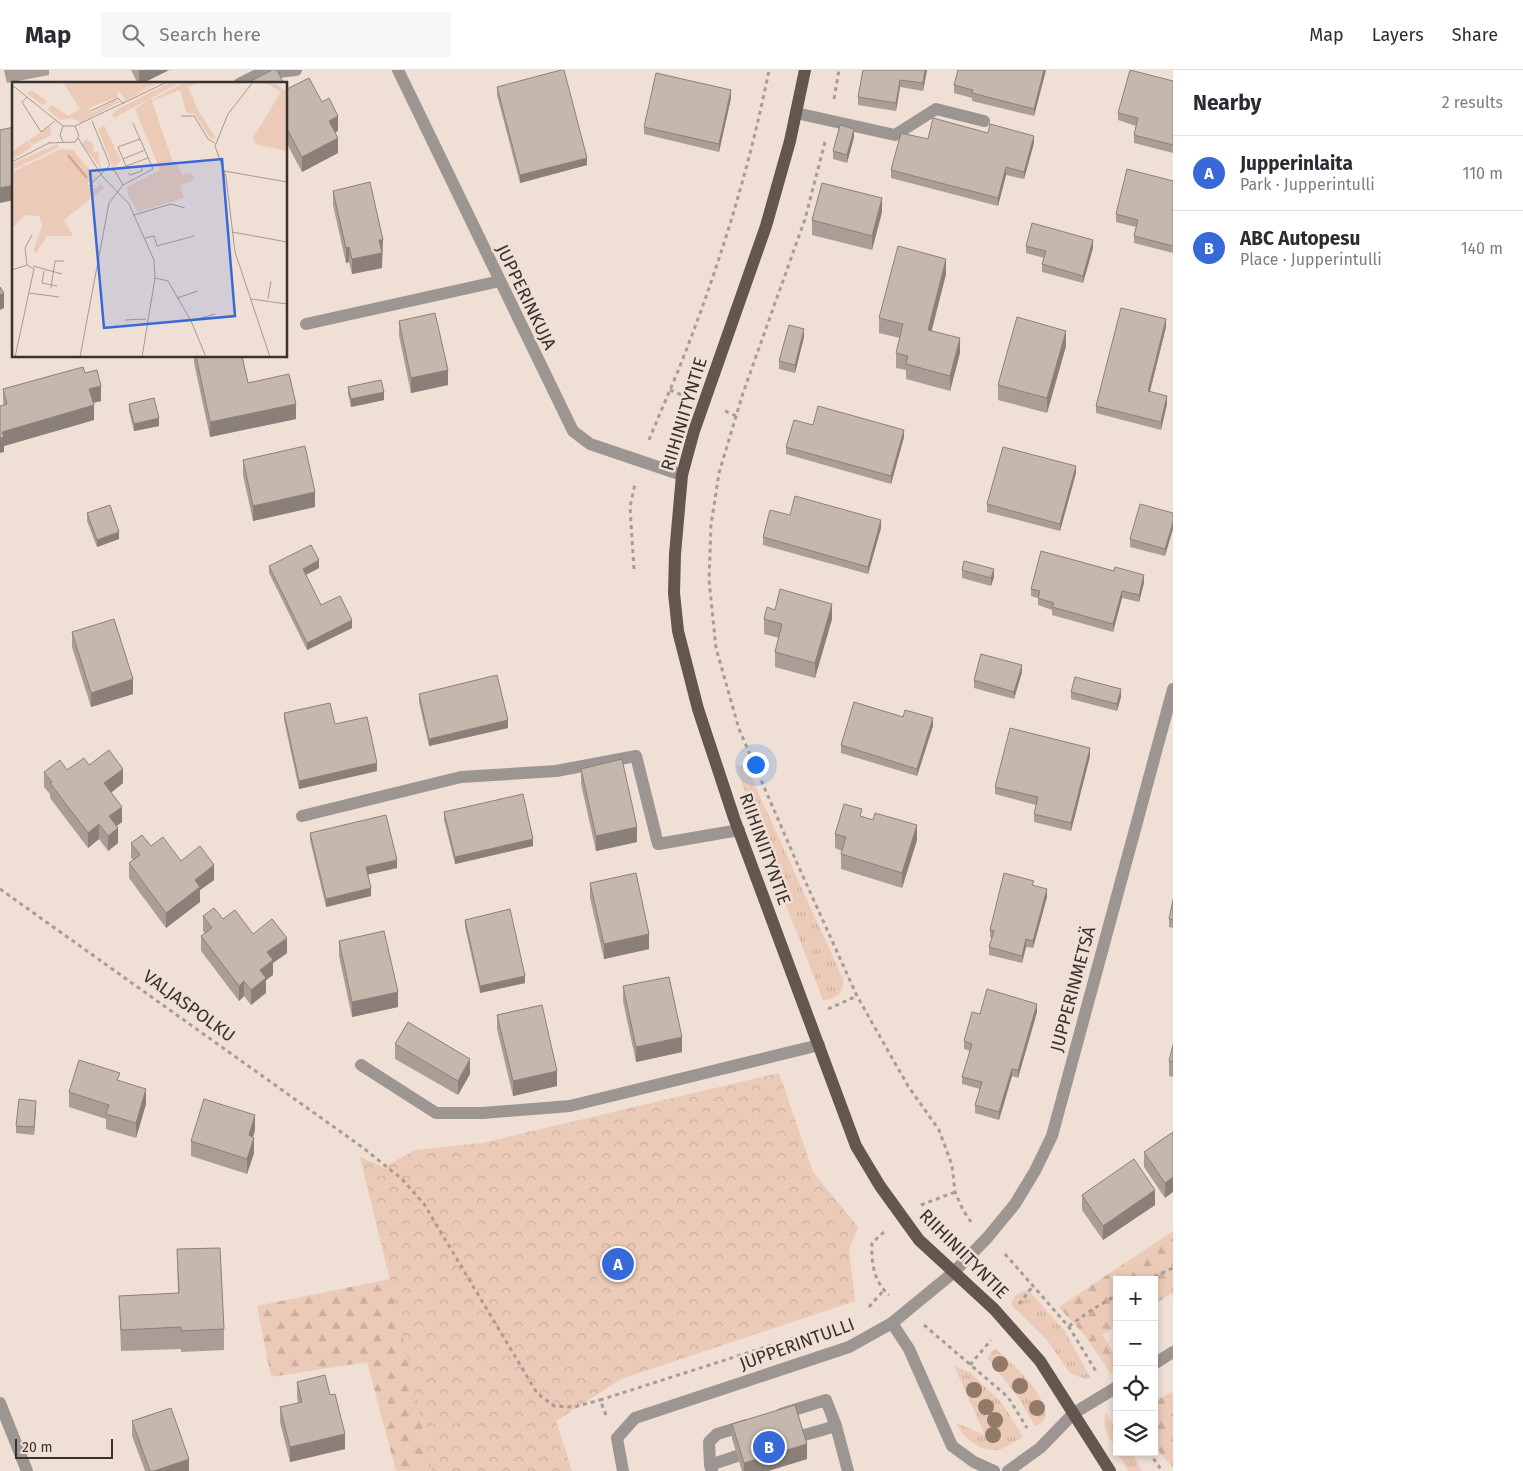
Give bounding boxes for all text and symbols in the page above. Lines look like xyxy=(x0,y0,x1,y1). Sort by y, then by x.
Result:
search box xyxy=(101,12,451,57)
text: Map xyxy=(25,21,71,49)
icon: search xyxy=(119,21,147,49)
text: Search here xyxy=(159,23,261,46)
text: Map xyxy=(1309,24,1344,46)
text: Layers xyxy=(1372,24,1424,46)
text: Share xyxy=(1452,24,1498,46)
inset map xyxy=(12,82,288,358)
text: Nearby xyxy=(1193,90,1261,116)
text: 2 results xyxy=(1442,93,1503,112)
text: Jupperinlaita xyxy=(1240,152,1353,175)
text: A xyxy=(1204,164,1214,183)
text: 110 m xyxy=(1462,164,1503,183)
text: Park · Jupperintulli xyxy=(1240,175,1375,194)
text: ABC Autopesu xyxy=(1240,227,1360,250)
text: B xyxy=(1204,239,1214,258)
text: 140 m xyxy=(1461,239,1503,258)
street label: JUPPERINKUJA xyxy=(491,241,561,354)
text: Place · Jupperintulli xyxy=(1240,250,1382,269)
street label: RIIHINIITYNTIE xyxy=(656,354,712,474)
your location xyxy=(743,752,769,778)
street label: RIIHINIITYNTIE xyxy=(735,790,795,908)
street label: JUPPERINMETSÄ xyxy=(1046,923,1101,1054)
street label: VALJASPOLKU xyxy=(139,965,239,1047)
street label: RIIHINIITYNTIE xyxy=(915,1205,1013,1303)
pin: A xyxy=(602,1245,634,1283)
map controls xyxy=(1113,1276,1158,1456)
button: + xyxy=(1113,1276,1158,1321)
street label: JUPPERINTULLI xyxy=(736,1313,858,1375)
button: − xyxy=(1113,1321,1158,1366)
button: locate xyxy=(1113,1366,1158,1411)
button: layers xyxy=(1113,1411,1158,1456)
pin: B xyxy=(753,1428,785,1466)
scale bar xyxy=(15,1436,112,1459)
text: 20 m xyxy=(22,1439,52,1456)

